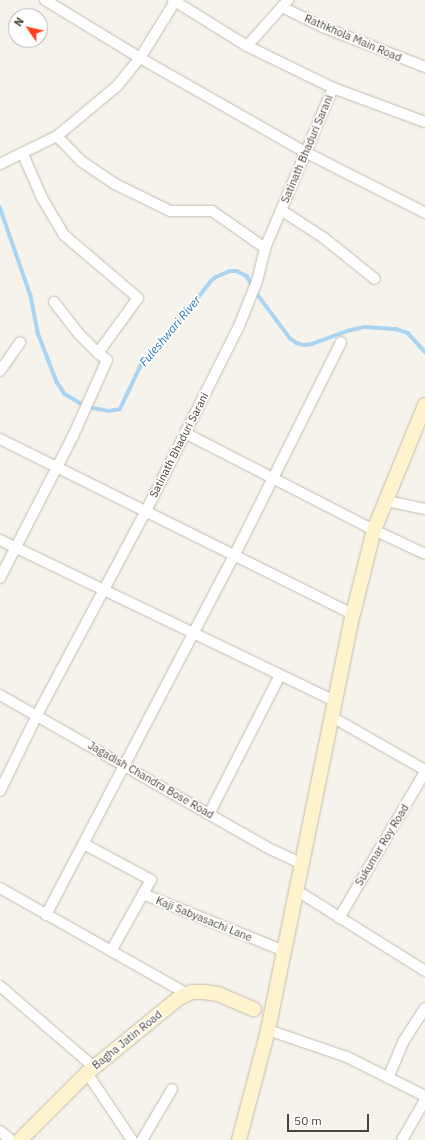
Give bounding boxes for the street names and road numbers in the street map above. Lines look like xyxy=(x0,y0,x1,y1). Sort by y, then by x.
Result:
street label: Rathkhola Main Road xyxy=(302,12,404,64)
street label: Satinath Bhaduri Sarani xyxy=(278,93,336,205)
street label: Satinath Bhaduri Sarani xyxy=(147,390,211,500)
street label: Jagadish Chandra Bose Road xyxy=(86,739,216,821)
street label: Sukumar Roy Road xyxy=(352,802,412,888)
street label: Kaji Sabyasachi Lane xyxy=(154,894,254,944)
street label: Bagha Jatin Road xyxy=(90,1008,164,1072)

